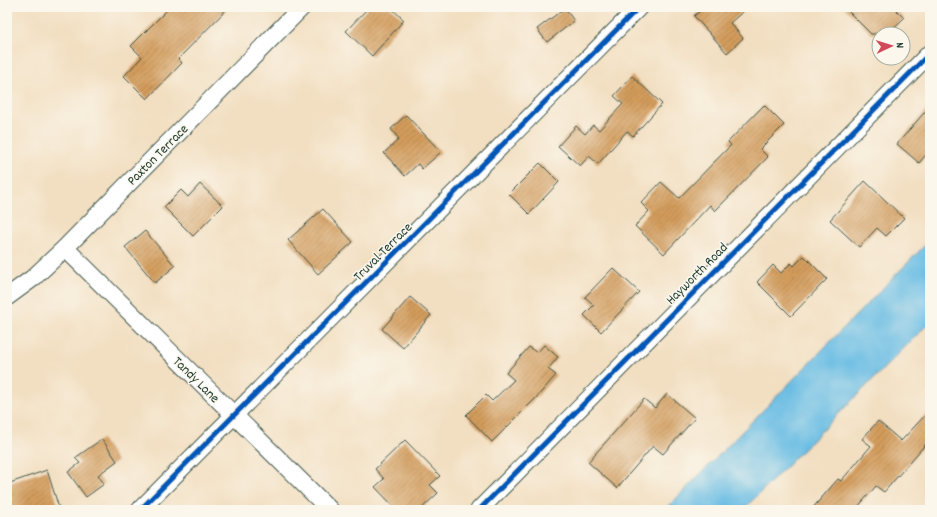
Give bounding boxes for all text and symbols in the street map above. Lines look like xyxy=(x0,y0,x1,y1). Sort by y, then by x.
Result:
north arrow xyxy=(871,26,911,66)
text: N xyxy=(891,42,907,49)
street label: Paxton Terrace xyxy=(123,120,194,191)
street label: Truval Terrace xyxy=(349,218,417,286)
street label: Hayworth Road xyxy=(662,239,733,310)
street label: Tandy Lane xyxy=(168,352,224,408)

